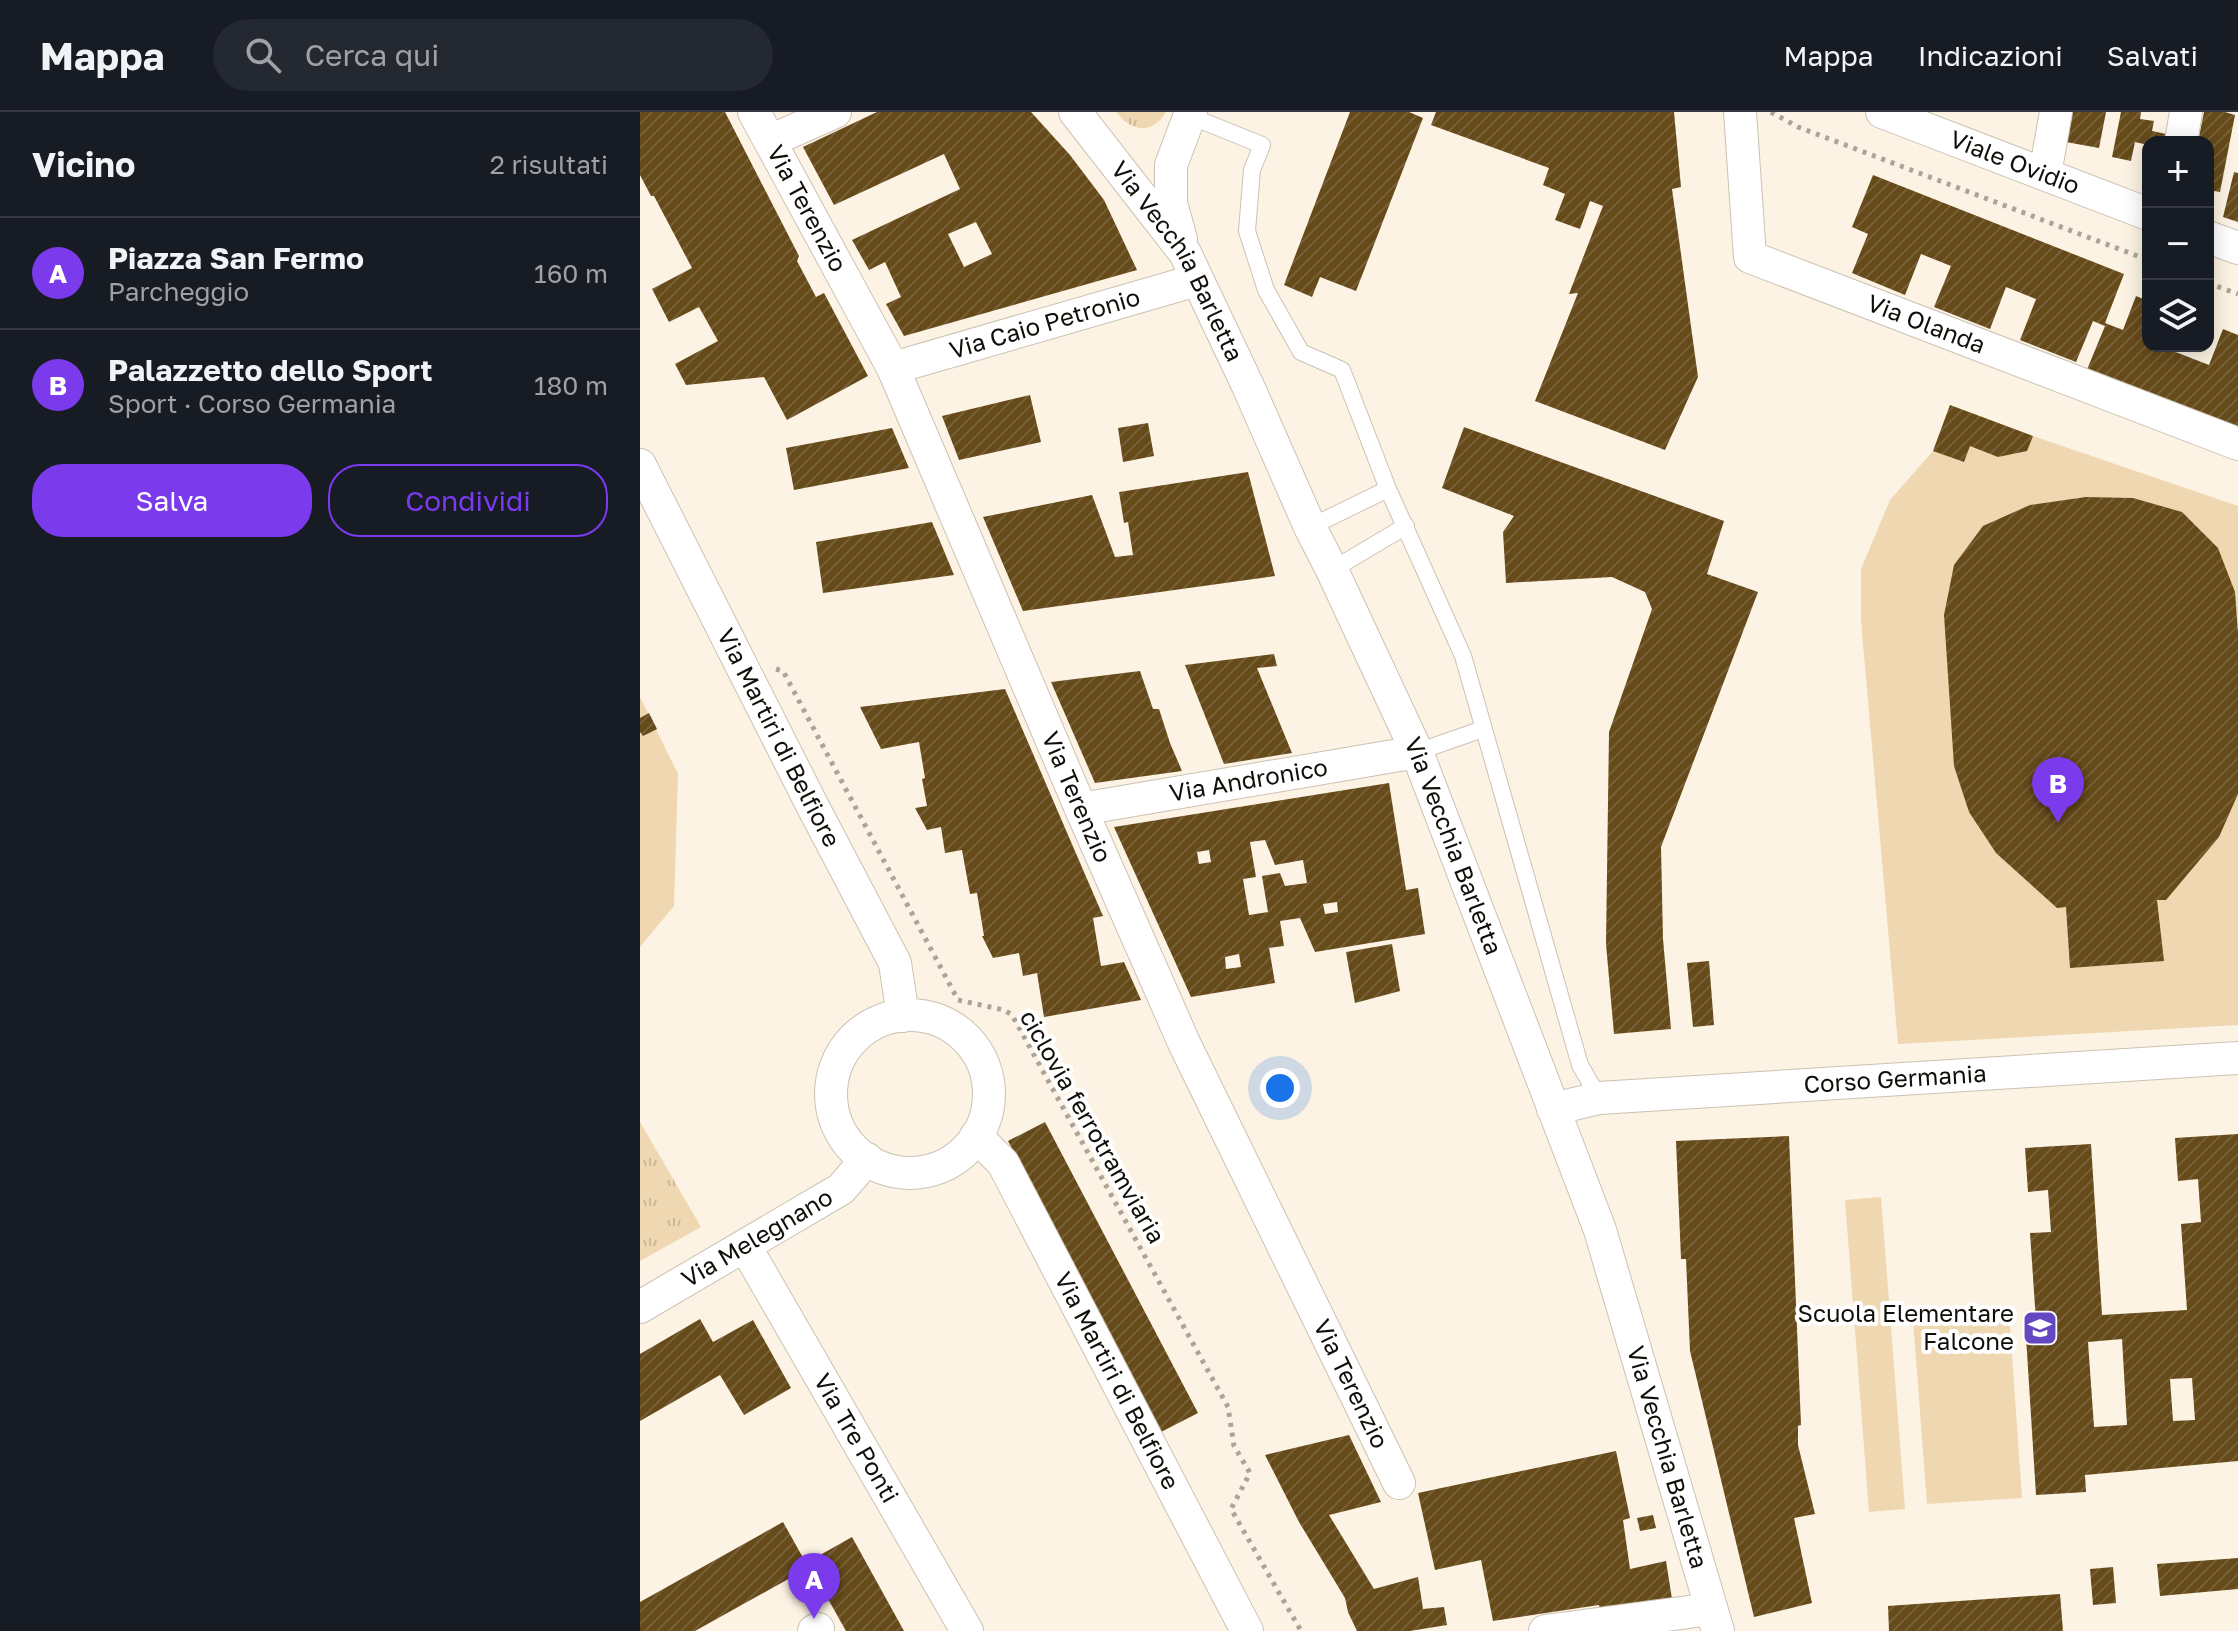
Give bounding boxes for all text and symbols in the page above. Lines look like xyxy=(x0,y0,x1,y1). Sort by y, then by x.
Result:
search box xyxy=(213,19,773,91)
text: Mappa xyxy=(40,33,165,78)
icon: search xyxy=(241,33,285,77)
text: Cerca qui xyxy=(305,37,439,73)
text: Mappa xyxy=(1783,39,1874,72)
text: Indicazioni xyxy=(1918,39,2063,72)
text: Salvati xyxy=(2107,39,2198,72)
street label: Viale Ovidio xyxy=(1946,123,2084,199)
map controls xyxy=(2142,136,2214,352)
button: + xyxy=(2142,136,2214,208)
street label: Via Terenzio xyxy=(762,140,854,276)
text: Vicino xyxy=(32,144,135,184)
text: 2 risultati xyxy=(490,149,608,180)
street label: Via Vecchia Barletta xyxy=(1106,155,1250,366)
button: − xyxy=(2142,208,2214,280)
text: Piazza San Fermo xyxy=(108,240,364,276)
text: A xyxy=(49,258,67,289)
text: 160 m xyxy=(534,258,608,289)
text: Parcheggio xyxy=(108,276,249,307)
button: layers xyxy=(2142,280,2214,352)
street label: Via Caio Petronio xyxy=(946,281,1143,364)
street label: Via Olanda xyxy=(1864,287,1990,359)
text: Palazzetto dello Sport xyxy=(108,352,433,388)
text: B xyxy=(49,370,67,401)
text: 180 m xyxy=(534,370,608,401)
text: Sport · Corso Germania xyxy=(108,388,396,419)
button: Salva xyxy=(32,464,312,537)
button: Condividi xyxy=(328,464,608,537)
street label: Via Martiri di Belfiore xyxy=(712,623,847,851)
street label: Via Terenzio xyxy=(1037,727,1119,867)
street label: Via Vecchia Barletta xyxy=(1399,732,1509,958)
street label: Via Andronico xyxy=(1167,751,1330,807)
pin: B xyxy=(2032,757,2084,823)
street label: ciclovia ferrotramviaria xyxy=(1015,1004,1172,1248)
street label: Corso Germania xyxy=(1803,1058,1987,1098)
your location xyxy=(1260,1068,1300,1108)
street label: Via Melegnano xyxy=(676,1181,837,1292)
street label: Via Martiri di Belfiore xyxy=(1049,1267,1187,1494)
place label: Scuola Elementare Falcone xyxy=(1798,1298,2014,1355)
school or university icon: Scuola Elementare Falcone xyxy=(2021,1309,2059,1347)
street label: Via Terenzio xyxy=(1308,1314,1396,1453)
street label: Via Vecchia Barletta xyxy=(1622,1342,1715,1572)
street label: Via Tre Ponti xyxy=(809,1368,906,1507)
pin: A xyxy=(788,1553,840,1619)

